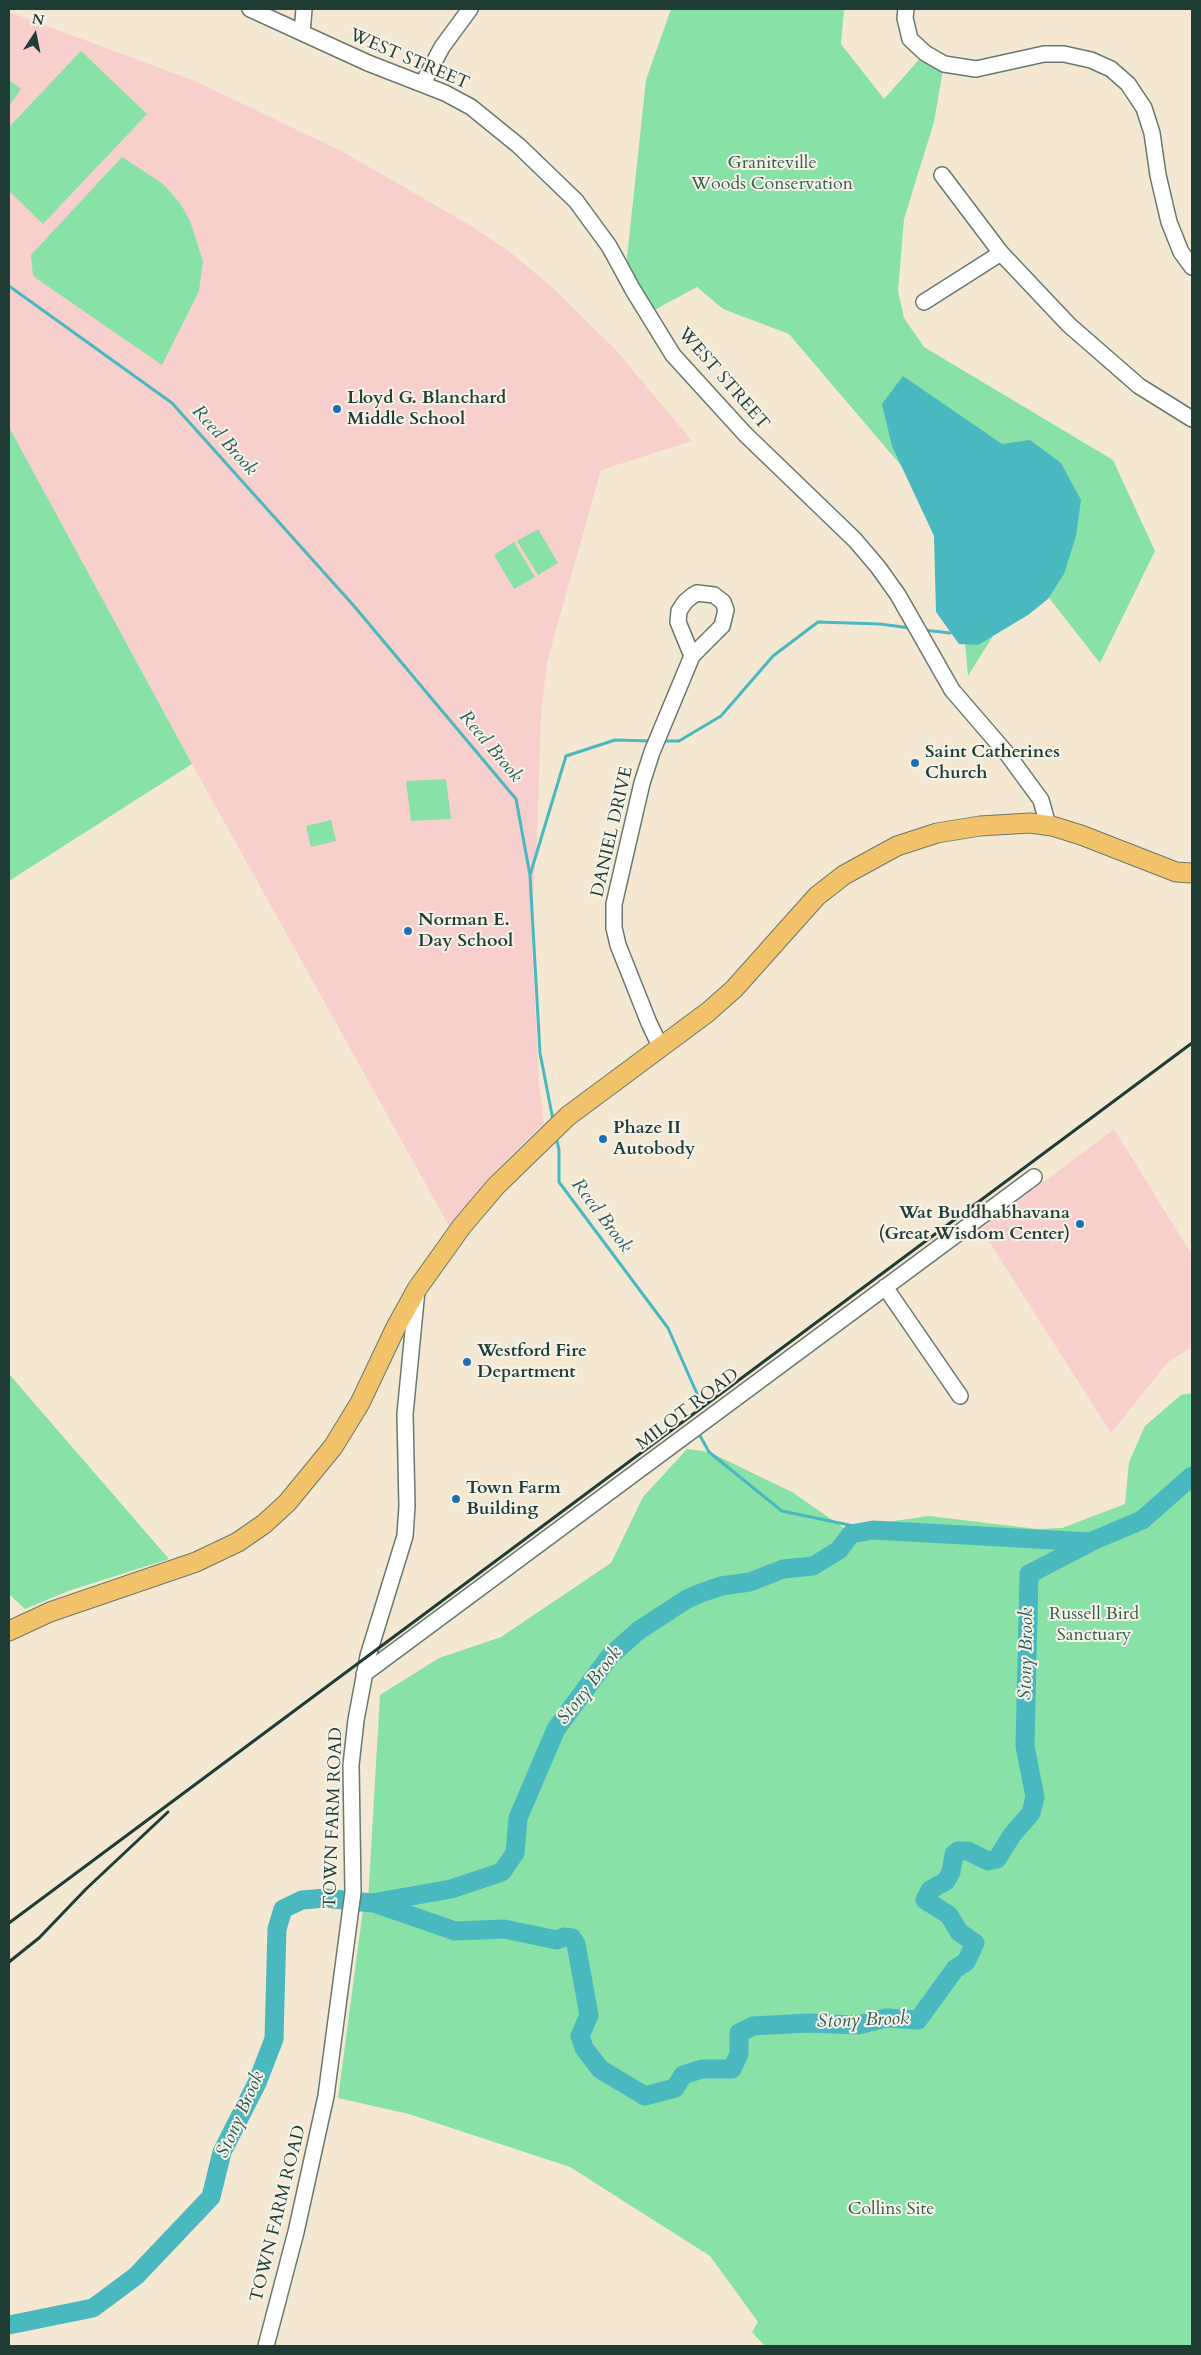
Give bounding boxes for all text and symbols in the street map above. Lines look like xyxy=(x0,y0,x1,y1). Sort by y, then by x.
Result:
text: N xyxy=(30,9,46,30)
north arrow xyxy=(10,10,60,60)
street label: WEST STREET xyxy=(346,25,472,95)
park label: Graniteville Woods Conservation xyxy=(691,153,853,195)
street label: WEST STREET xyxy=(673,324,773,434)
place label: Lloyd G. Blanchard Middle School xyxy=(347,388,506,430)
water label: Reed Brook xyxy=(186,401,262,481)
marker: Lloyd G. Blanchard Middle School xyxy=(331,403,343,415)
water label: Reed Brook xyxy=(453,706,527,788)
place label: Saint Catherines Church xyxy=(925,742,1060,784)
marker: Saint Catherines Church xyxy=(909,757,921,769)
street label: DANIEL DRIVE xyxy=(587,765,639,899)
place label: Norman E. Day School xyxy=(418,910,513,952)
marker: Norman E. Day School xyxy=(402,925,414,937)
place label: Phaze II Autobody xyxy=(613,1118,695,1160)
marker: Phaze II Autobody xyxy=(597,1133,609,1145)
water label: Reed Brook xyxy=(566,1174,636,1258)
place label: Wat Buddhabhavana (Great Wisdom Center) xyxy=(878,1203,1070,1246)
marker: Wat Buddhabhavana (Great Wisdom Center) xyxy=(1074,1218,1086,1230)
place label: Westford Fire Department xyxy=(477,1341,587,1384)
marker: Westford Fire Department xyxy=(461,1356,473,1368)
street label: MILOT ROAD xyxy=(632,1364,744,1456)
place label: Town Farm Building xyxy=(466,1478,561,1520)
marker: Town Farm Building xyxy=(450,1493,462,1505)
park label: Russell Bird Sanctuary xyxy=(1049,1604,1139,1646)
water label: Stony Brook xyxy=(1015,1608,1039,1700)
water label: Stony Brook xyxy=(553,1643,627,1729)
street label: TOWN FARM ROAD xyxy=(320,1727,348,1909)
water label: Stony Brook xyxy=(816,2008,910,2034)
water label: Stony Brook xyxy=(212,2068,270,2162)
street label: TOWN FARM ROAD xyxy=(247,2123,311,2305)
park label: Collins Site xyxy=(848,2199,934,2221)

